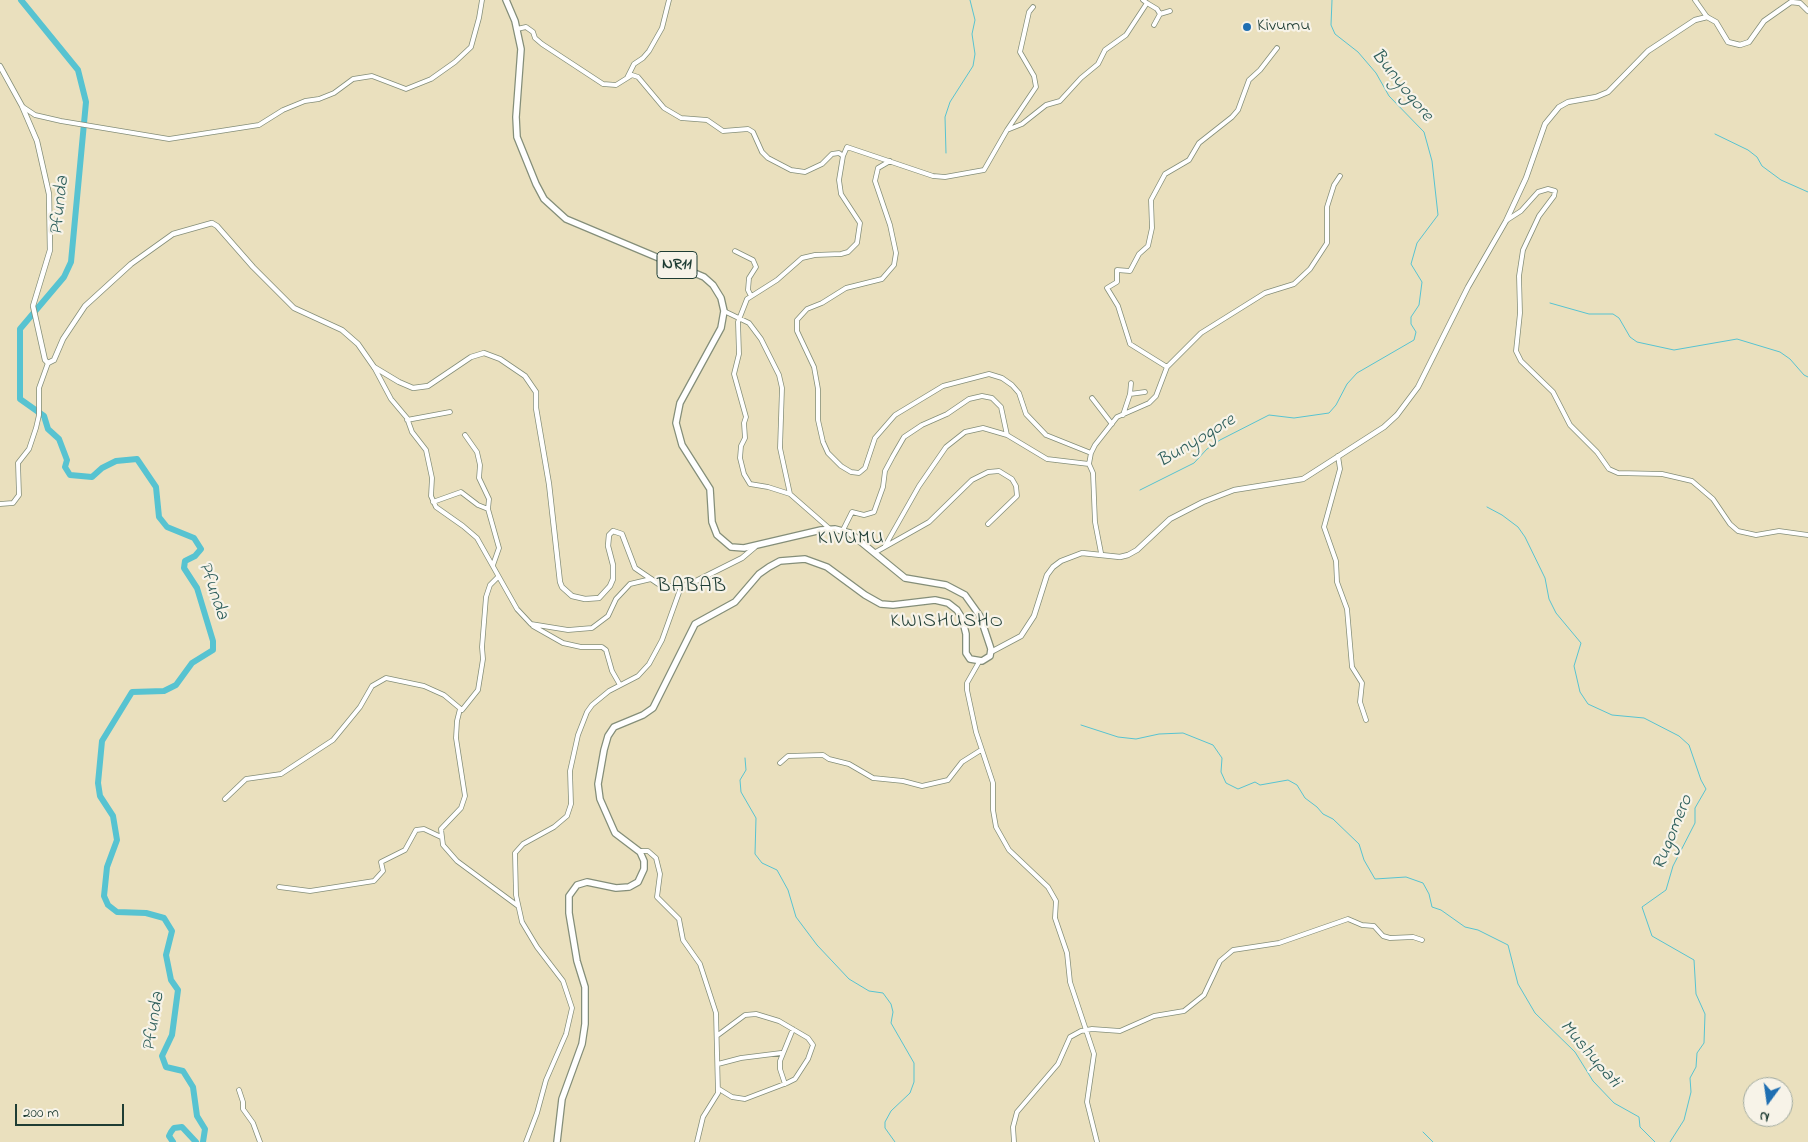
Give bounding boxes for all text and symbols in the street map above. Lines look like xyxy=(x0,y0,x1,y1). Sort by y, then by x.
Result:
place label: Kivumu xyxy=(1257,16,1310,38)
marker: Kivumu xyxy=(1241,21,1253,33)
water label: Bunyogore xyxy=(1365,45,1437,127)
water label: Pfunda xyxy=(47,175,75,237)
road number: NR11 xyxy=(657,252,697,278)
water label: Bunyogore xyxy=(1154,410,1240,474)
district label: KIVUMU xyxy=(817,528,885,552)
water label: Pfunda xyxy=(191,559,233,623)
district label: BABAB xyxy=(656,576,728,600)
district label: KWISHUSHO xyxy=(889,611,1005,635)
water label: Rugomero xyxy=(1649,792,1699,874)
water label: Pfunda xyxy=(139,991,171,1053)
water label: Mushupati xyxy=(1553,1016,1625,1094)
north arrow xyxy=(1743,1077,1793,1127)
scale bar xyxy=(18,1094,126,1126)
text: 200 m xyxy=(23,1102,59,1124)
text: N xyxy=(1757,1105,1772,1127)

